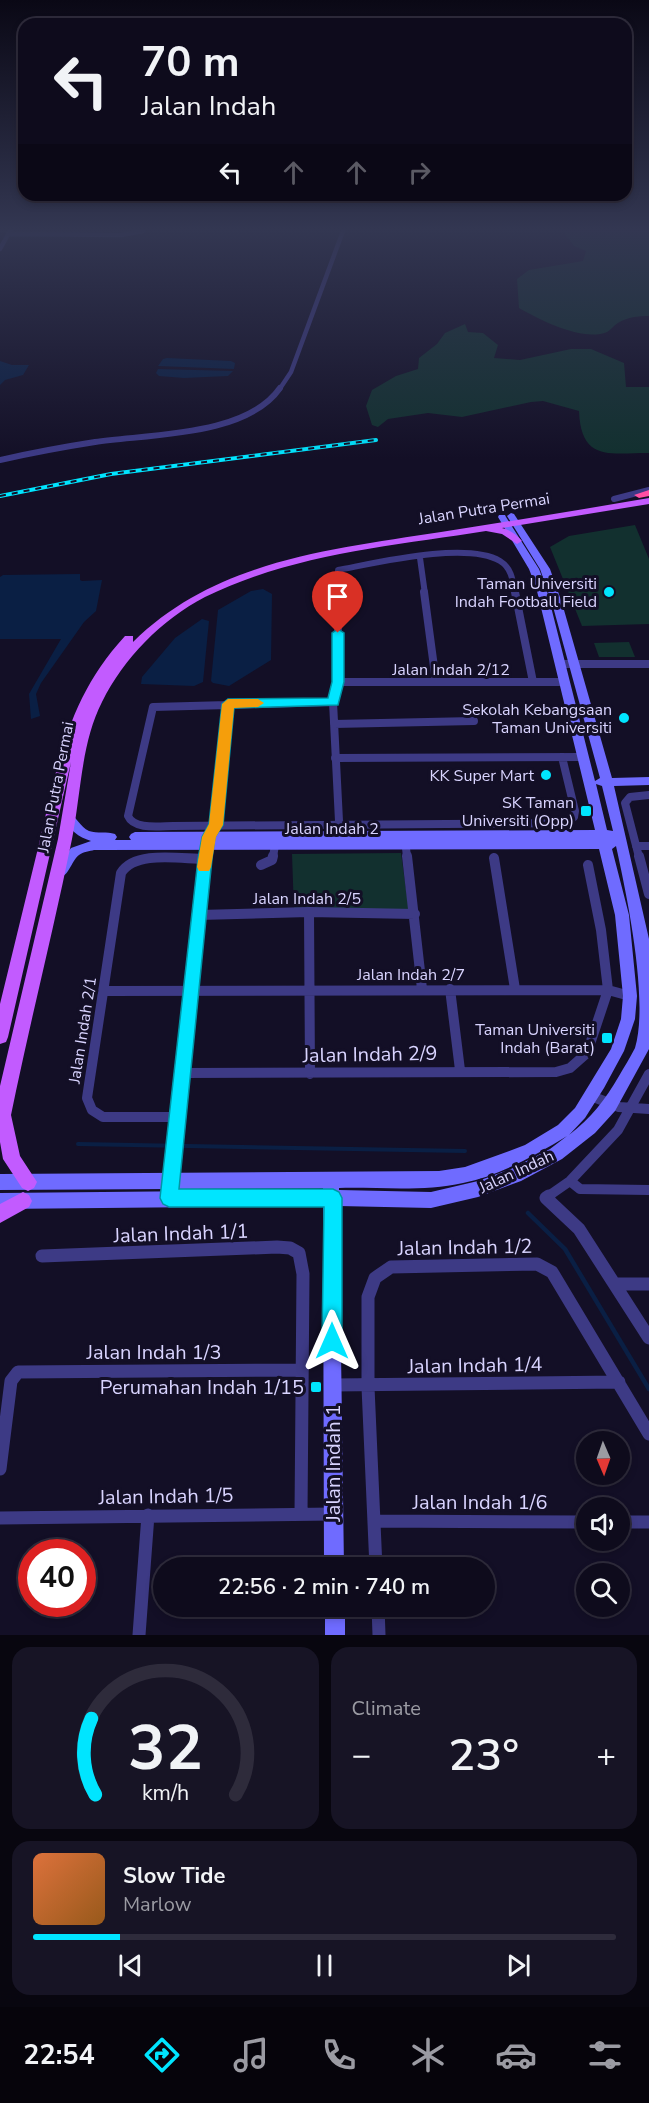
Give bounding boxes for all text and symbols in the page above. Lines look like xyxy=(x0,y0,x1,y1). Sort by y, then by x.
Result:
text: 70 m xyxy=(141,34,240,91)
icon: left xyxy=(42,42,120,120)
text: Jalan Indah xyxy=(141,88,276,125)
icon: left xyxy=(214,156,247,189)
icon: ahead xyxy=(277,156,310,189)
icon: ahead xyxy=(340,156,373,189)
icon: right xyxy=(403,156,436,189)
street label: Jalan Putra Permai xyxy=(416,488,551,530)
pin xyxy=(312,571,363,633)
place label: Taman Universiti Indah Football Field xyxy=(455,573,597,613)
icon: arrive xyxy=(321,580,354,613)
marker: Taman Universiti Indah Football Field xyxy=(602,585,616,599)
street label: Jalan Indah 2/12 xyxy=(391,659,510,681)
place label: Sekolah Kebangsaan Taman Universiti xyxy=(462,699,612,739)
marker: Sekolah Kebangsaan Taman Universiti xyxy=(617,711,631,725)
street label: Jalan Putra Permai xyxy=(32,720,79,855)
place label: KK Super Mart xyxy=(429,765,534,787)
marker: KK Super Mart xyxy=(539,768,553,782)
place label: SK Taman Universiti (Opp) xyxy=(462,792,574,832)
marker: SK Taman Universiti (Opp) xyxy=(579,804,593,818)
street label: Jalan Indah 2 xyxy=(284,818,379,840)
street label: Jalan Indah 2/5 xyxy=(252,888,361,910)
street label: Jalan Indah 2/7 xyxy=(356,964,465,986)
street label: Jalan Indah 2/1 xyxy=(64,975,102,1086)
place label: Taman Universiti Indah (Barat) xyxy=(475,1019,595,1059)
marker: Taman Universiti Indah (Barat) xyxy=(600,1031,614,1045)
street label: Jalan Indah 2/9 xyxy=(301,1040,438,1069)
street label: Jalan Indah xyxy=(475,1145,557,1199)
street label: Jalan Indah 1/1 xyxy=(112,1218,249,1249)
street label: Jalan Indah 1/2 xyxy=(396,1233,533,1262)
position arrow xyxy=(300,1309,364,1373)
street label: Jalan Indah 1/3 xyxy=(86,1339,222,1366)
street label: Jalan Indah 1/4 xyxy=(406,1351,543,1380)
place label: Perumahan Indah 1/15 xyxy=(100,1374,304,1401)
marker: Perumahan Indah 1/15 xyxy=(309,1380,323,1394)
street label: Jalan Indah 1 xyxy=(320,1404,347,1523)
north arrow xyxy=(576,1431,630,1485)
map controls xyxy=(576,1431,630,1617)
street label: Jalan Indah 1/5 xyxy=(97,1482,234,1511)
street label: Jalan Indah 1/6 xyxy=(412,1489,548,1516)
button: sound xyxy=(576,1497,630,1551)
speed limit sign: 40 xyxy=(18,1539,96,1617)
button: search xyxy=(576,1563,630,1617)
text: 22:56 · 2 min · 740 m xyxy=(218,1572,430,1602)
text: Climate xyxy=(352,1695,421,1722)
text: 32 xyxy=(128,1706,203,1791)
text: 23° xyxy=(448,1725,519,1786)
text: − xyxy=(352,1733,371,1778)
text: + xyxy=(596,1733,616,1778)
text: km/h xyxy=(142,1778,189,1808)
text: Slow Tide xyxy=(123,1861,225,1891)
text: Marlow xyxy=(123,1891,191,1918)
icon: previous xyxy=(114,1949,147,1982)
icon: pause xyxy=(308,1949,341,1982)
icon: next xyxy=(502,1949,535,1982)
icon: directions xyxy=(141,2034,183,2076)
icon: music xyxy=(230,2034,272,2076)
icon: phone xyxy=(318,2034,360,2076)
icon: climate xyxy=(407,2034,449,2076)
icon: car xyxy=(495,2034,537,2076)
icon: filters xyxy=(584,2034,626,2076)
text: 22:54 xyxy=(23,2037,95,2074)

